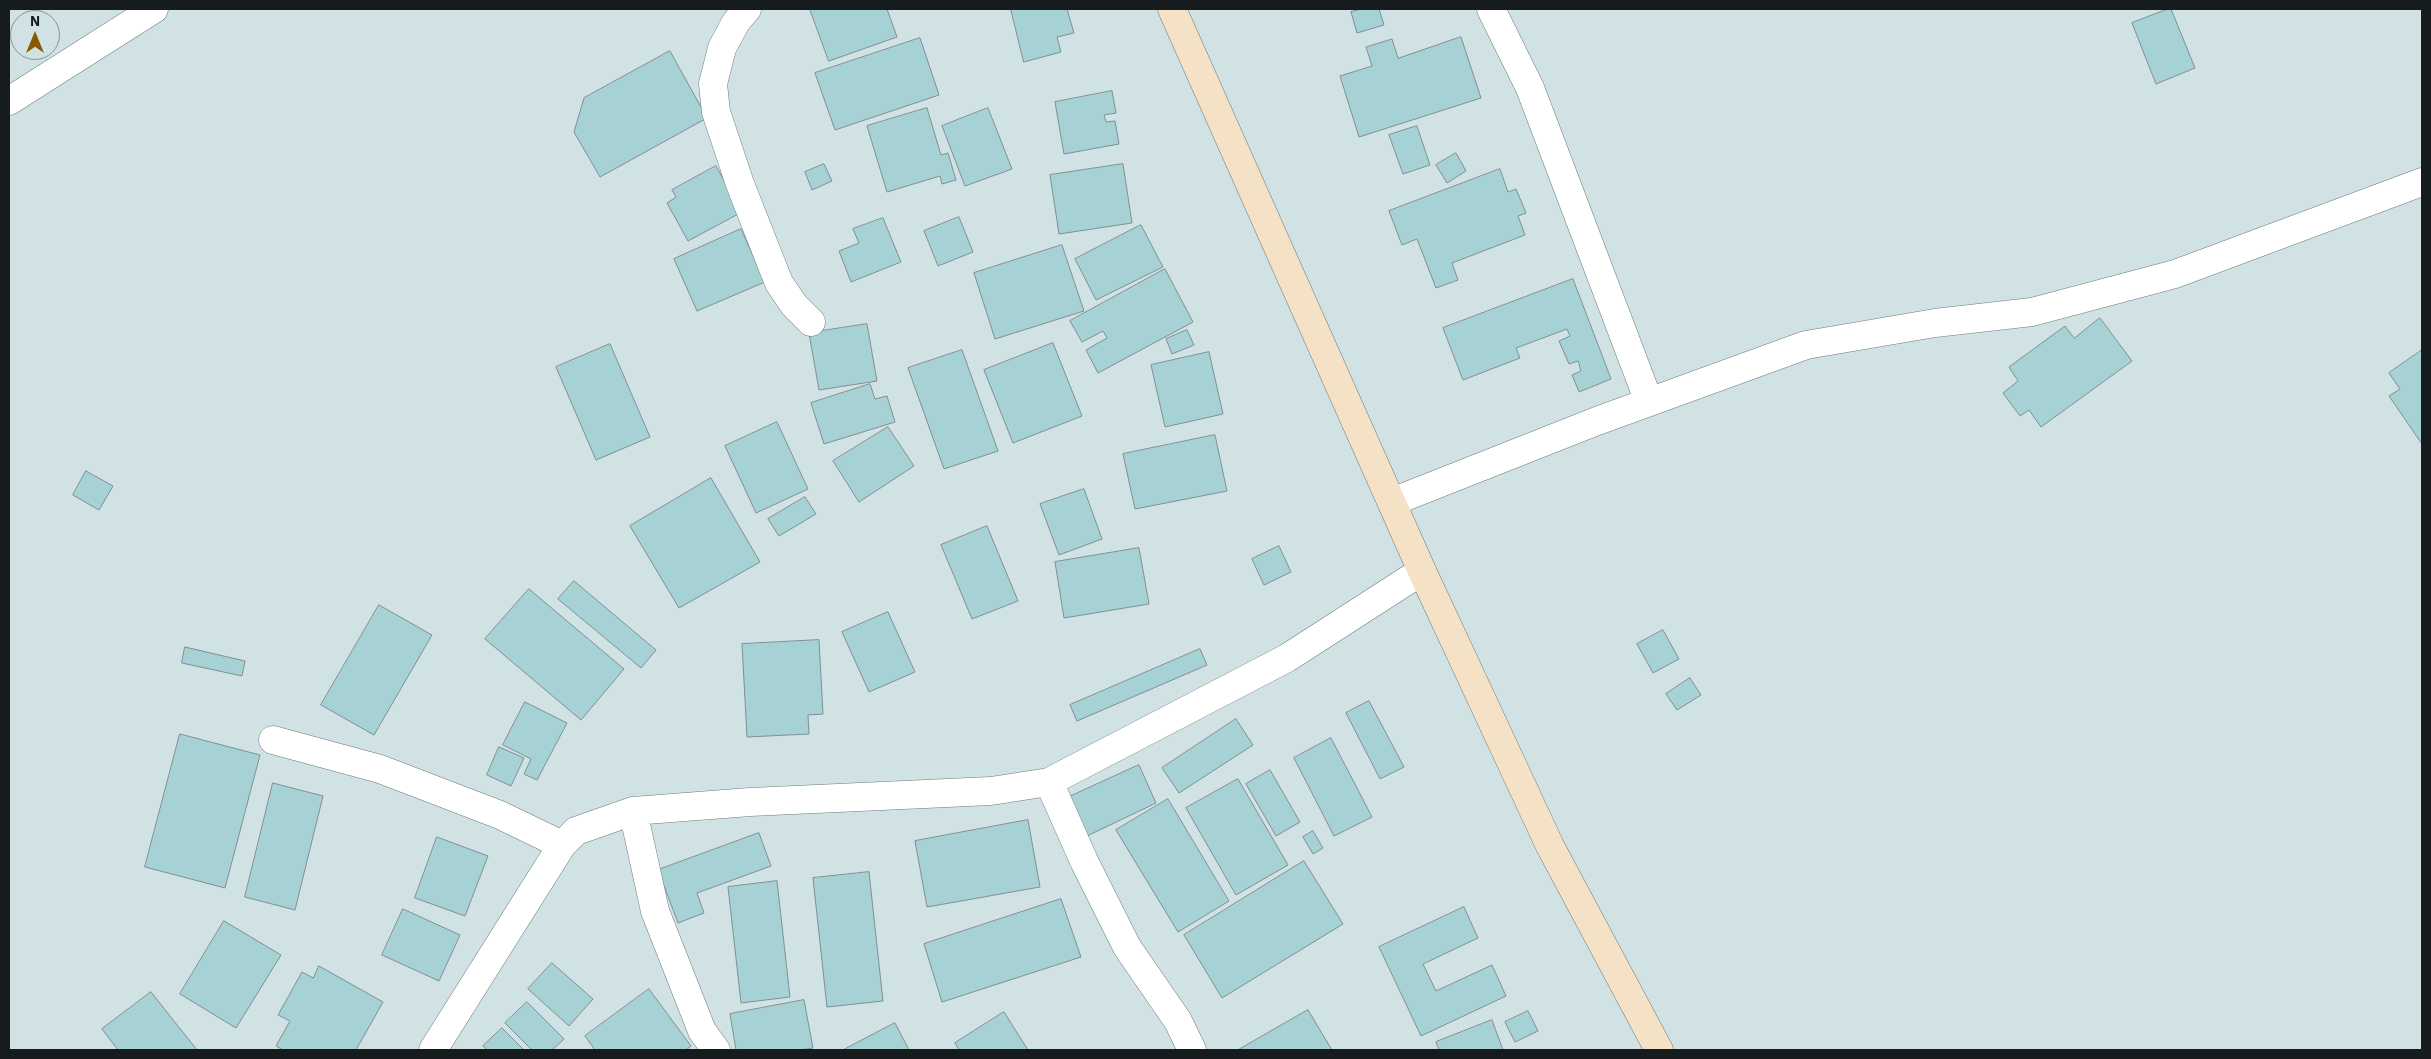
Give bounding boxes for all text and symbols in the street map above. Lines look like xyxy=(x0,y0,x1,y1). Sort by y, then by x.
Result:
north arrow xyxy=(10,10,60,60)
text: N xyxy=(30,12,40,30)

